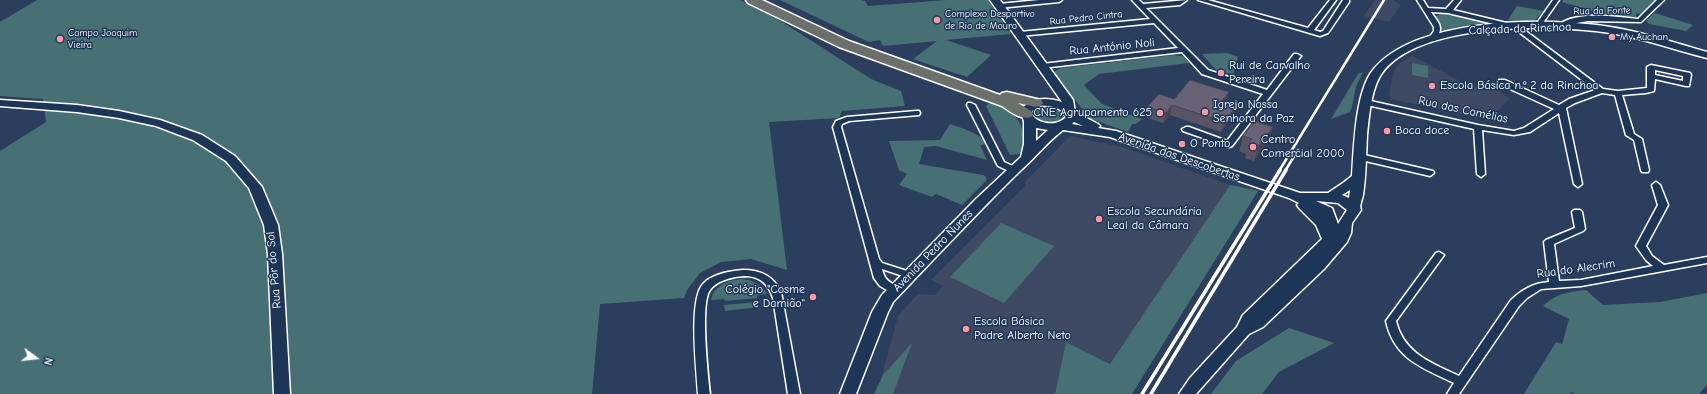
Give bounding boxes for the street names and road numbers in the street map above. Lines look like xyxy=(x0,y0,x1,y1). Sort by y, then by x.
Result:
street label: Rua da Fonte xyxy=(1573,5,1631,17)
street label: Rua Pedro Cintra xyxy=(1049,8,1123,28)
street label: Calçada da Rinchoa xyxy=(1469,20,1571,38)
street label: Rua António Noli xyxy=(1069,35,1155,59)
street label: Rua das Camélias xyxy=(1417,93,1509,127)
street label: Avenida das Descobertas xyxy=(1116,129,1242,185)
street label: Avenida Pedro Nunes xyxy=(890,207,976,295)
street label: Rua Pôr do Sol xyxy=(263,231,285,309)
street label: Rua do Alecrim xyxy=(1536,256,1616,282)

